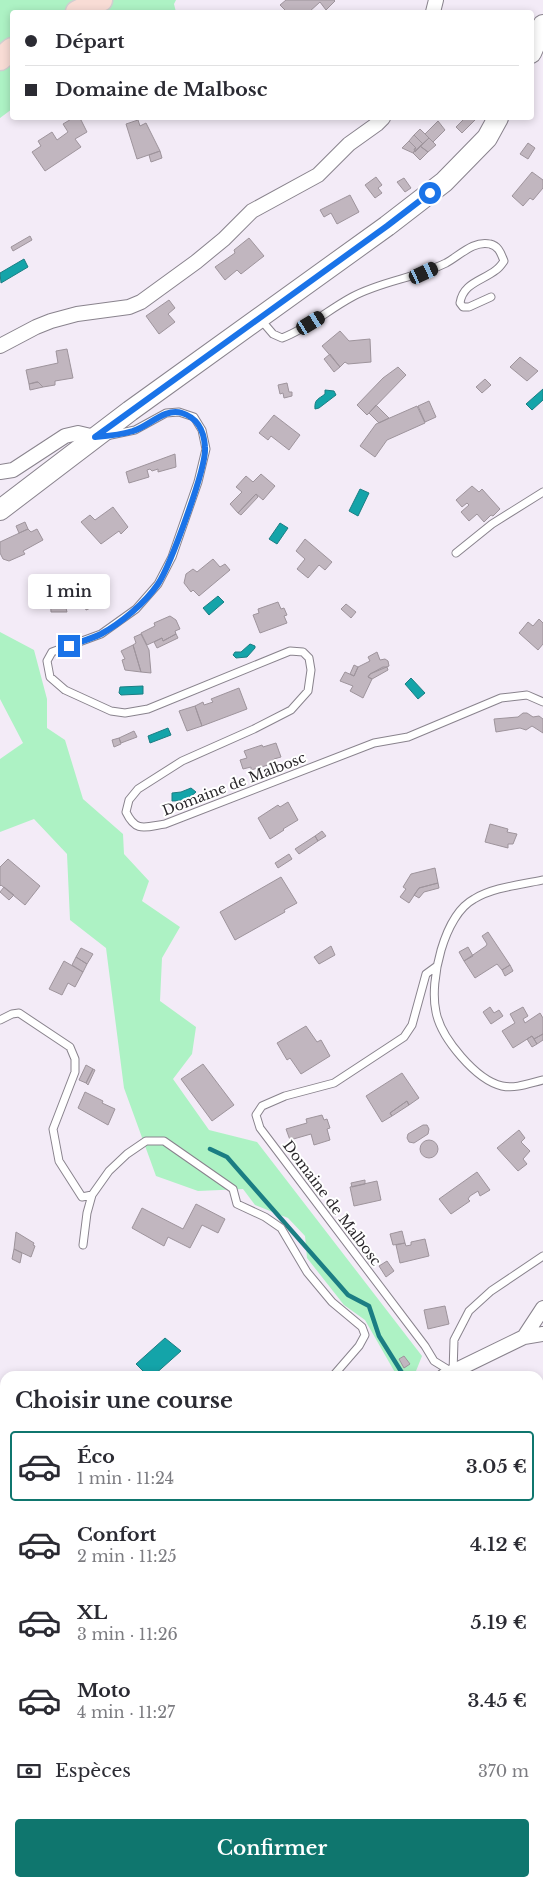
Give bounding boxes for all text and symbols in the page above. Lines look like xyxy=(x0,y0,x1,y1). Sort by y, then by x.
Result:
text: Départ xyxy=(55,30,124,53)
text: Domaine de Malbosc xyxy=(55,78,267,101)
route start xyxy=(419,182,441,204)
car xyxy=(407,260,440,286)
car xyxy=(294,309,327,337)
callout: 1 min xyxy=(28,574,110,608)
text: 1 min xyxy=(46,581,92,601)
route end xyxy=(58,635,80,657)
street label: Domaine de Malbosc xyxy=(160,748,309,820)
street label: Domaine de Malbosc xyxy=(279,1137,385,1270)
text: Choisir une course xyxy=(15,1387,233,1414)
icon: car xyxy=(17,1444,62,1489)
text: Éco xyxy=(77,1445,115,1468)
text: 3.05 € xyxy=(466,1455,527,1478)
text: 1 min · 11:24 xyxy=(77,1468,174,1488)
icon: car xyxy=(17,1522,62,1567)
text: Confort xyxy=(77,1523,156,1546)
text: 4.12 € xyxy=(470,1533,527,1556)
text: 2 min · 11:25 xyxy=(77,1546,177,1566)
icon: car xyxy=(17,1600,62,1645)
text: XL xyxy=(77,1601,107,1624)
text: 5.19 € xyxy=(471,1611,527,1634)
text: 3 min · 11:26 xyxy=(77,1624,178,1644)
icon: car xyxy=(17,1678,62,1723)
text: Moto xyxy=(77,1679,131,1702)
text: 3.45 € xyxy=(467,1689,527,1712)
text: 4 min · 11:27 xyxy=(77,1702,175,1722)
icon: cash xyxy=(15,1757,43,1785)
text: Espèces xyxy=(55,1759,131,1782)
text: 370 m xyxy=(478,1761,529,1781)
button: Confirmer xyxy=(15,1819,529,1877)

